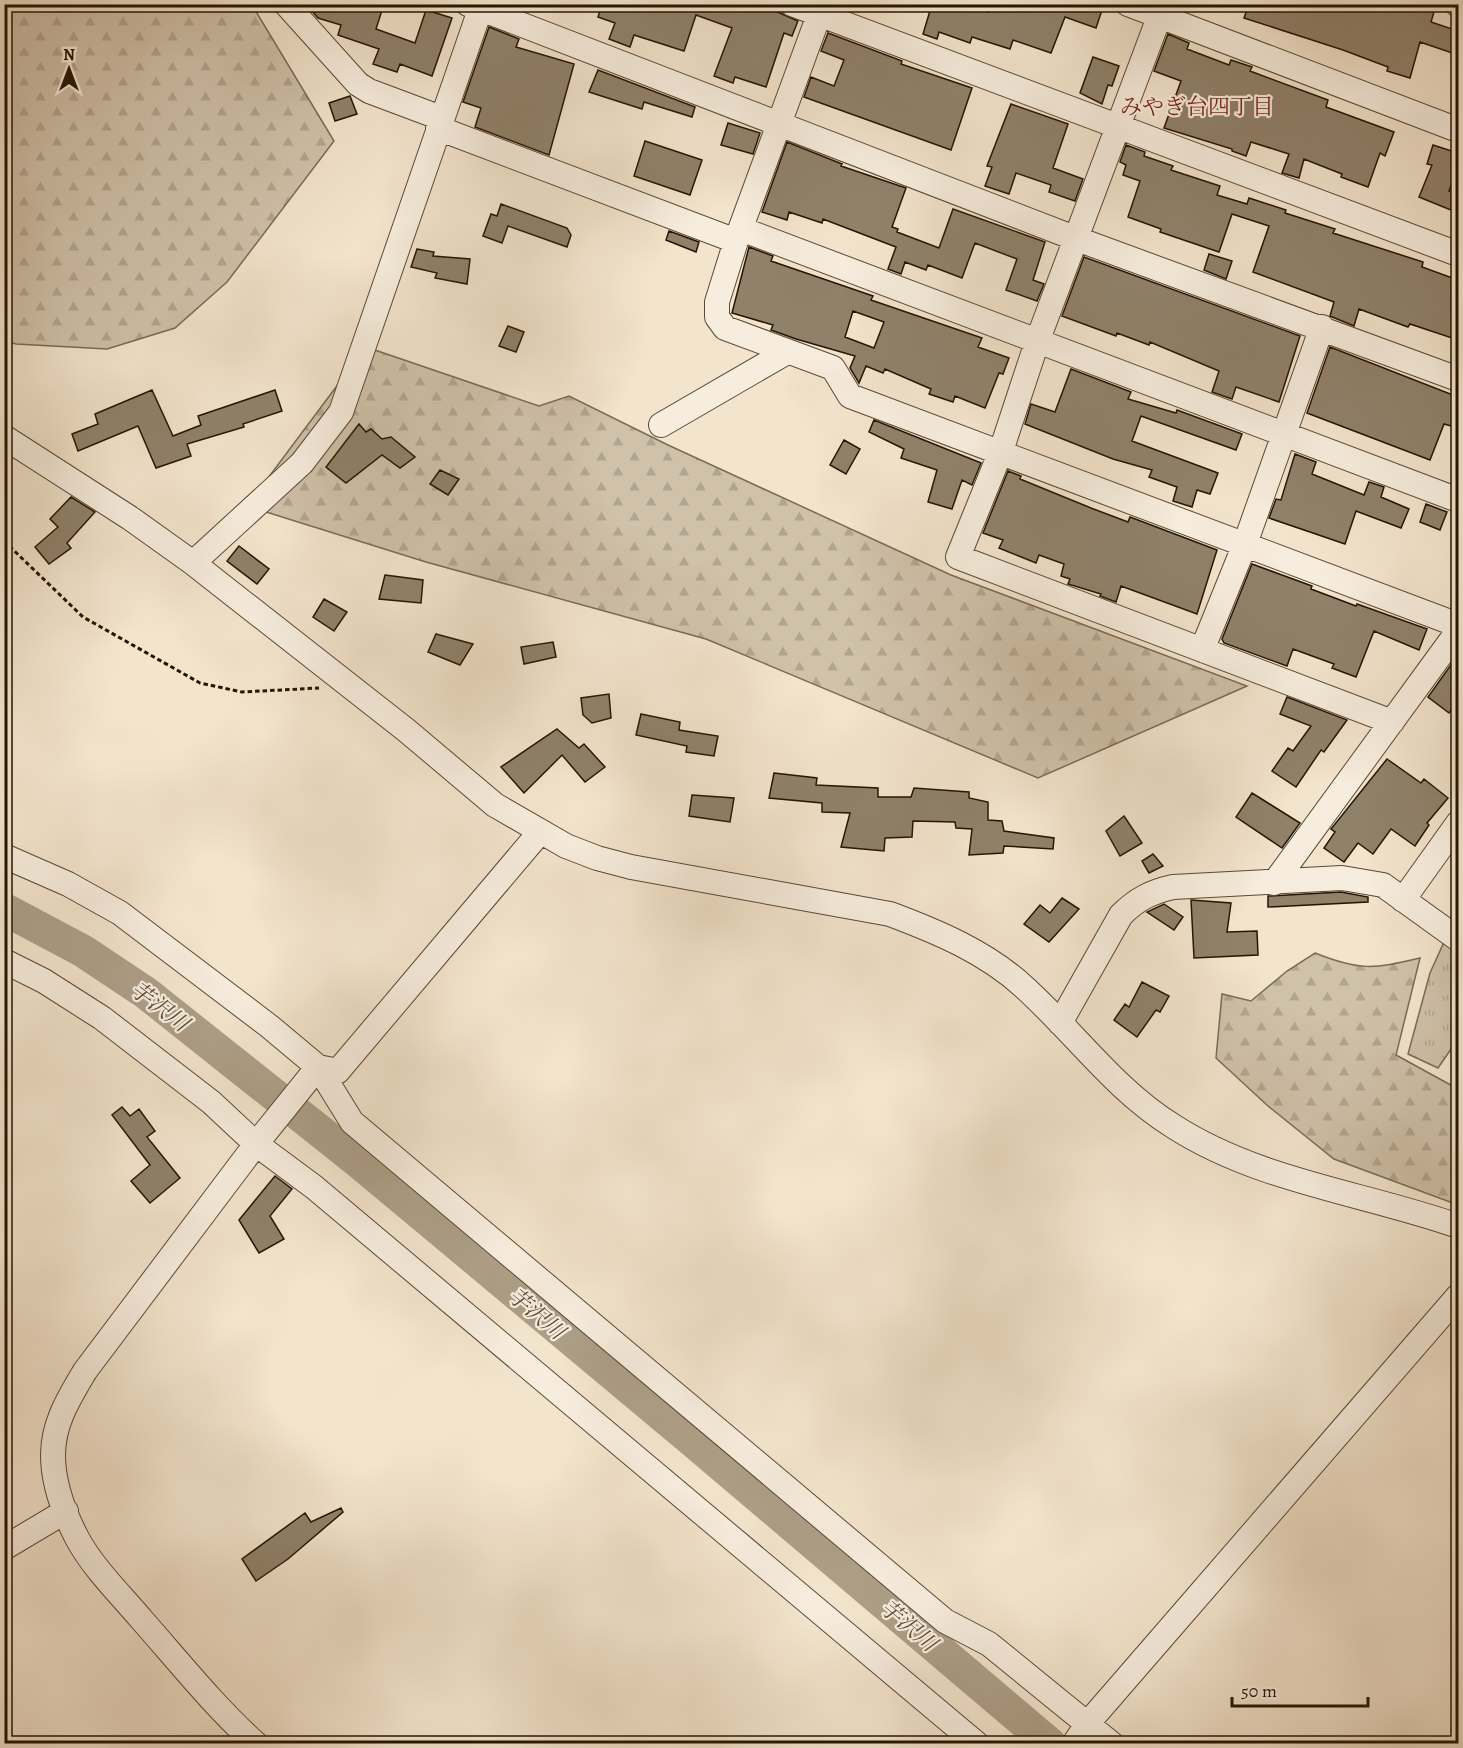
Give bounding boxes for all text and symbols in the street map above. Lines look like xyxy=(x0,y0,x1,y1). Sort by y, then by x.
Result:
north arrow xyxy=(39,39,99,99)
text: N xyxy=(63,44,75,66)
district label: みやぎ台四丁目 xyxy=(1120,92,1274,122)
water label: 芋沢川 xyxy=(124,975,196,1040)
water label: 芋沢川 xyxy=(501,1281,573,1348)
water label: 芋沢川 xyxy=(873,1593,945,1660)
scale bar xyxy=(1232,1670,1368,1708)
text: 50 m xyxy=(1241,1679,1277,1703)

